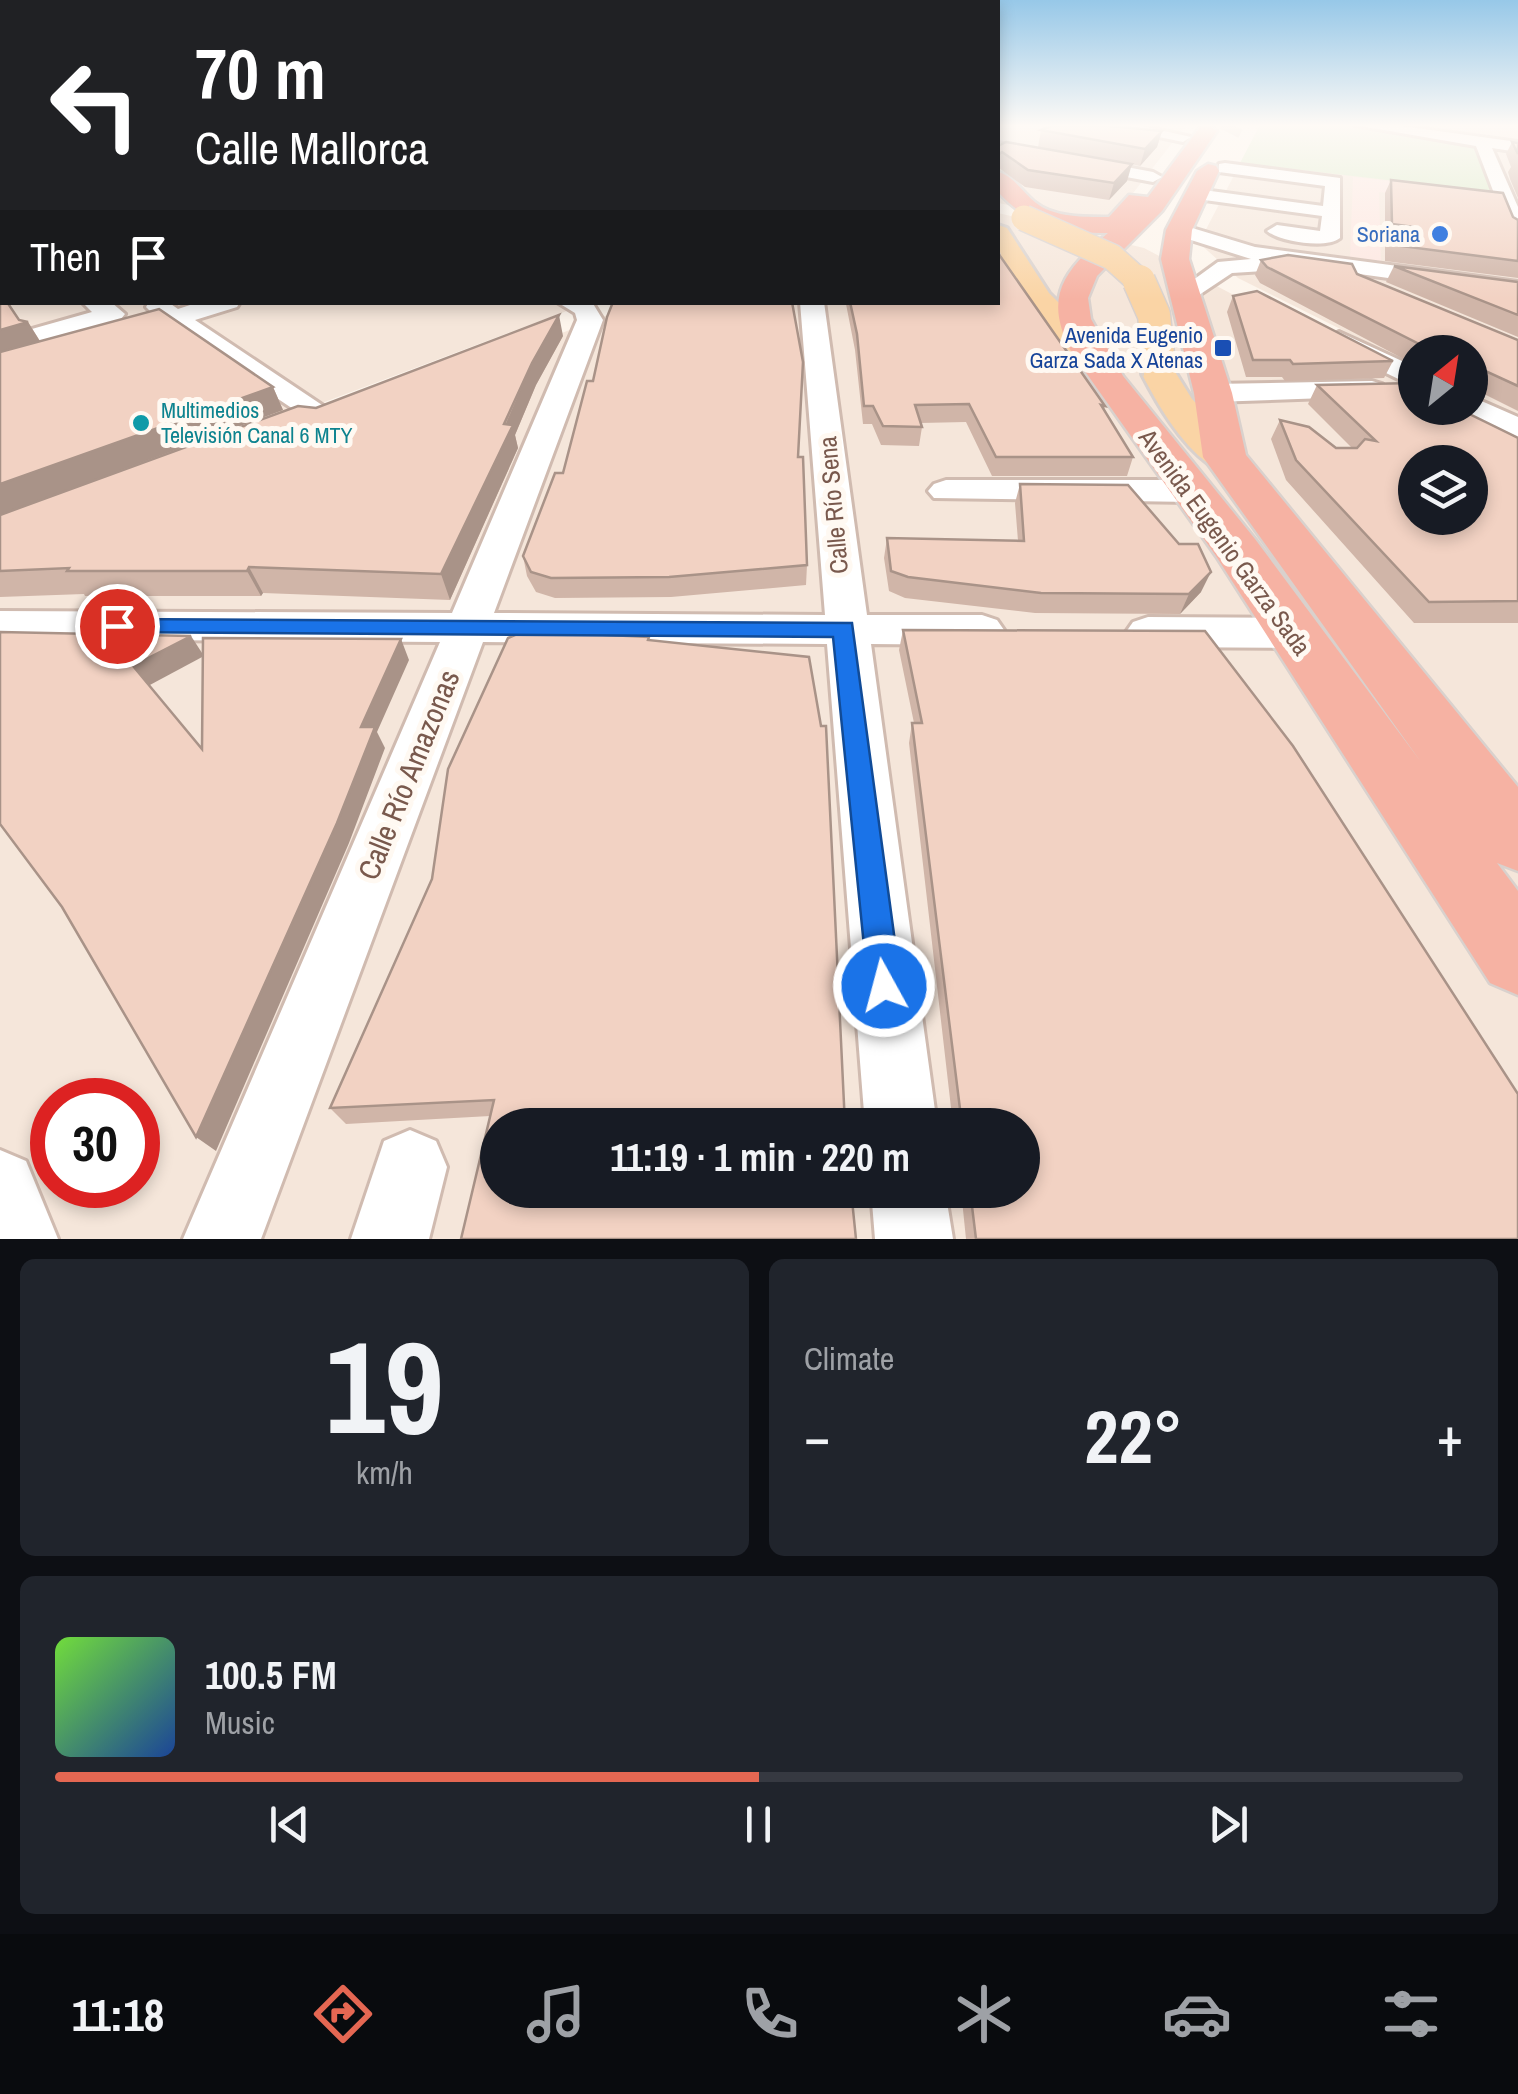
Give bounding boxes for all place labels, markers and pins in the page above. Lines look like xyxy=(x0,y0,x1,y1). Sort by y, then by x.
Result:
place label: Soriana xyxy=(1357,219,1420,249)
marker: Soriana xyxy=(1429,223,1451,245)
place label: Avenida Eugenio Garza Sada X Atenas xyxy=(1029,320,1203,375)
marker: Avenida Eugenio Garza Sada X Atenas xyxy=(1212,337,1234,359)
place label: Multimedios Televisión Canal 6 MTY xyxy=(161,395,353,450)
marker: Multimedios Televisión Canal 6 MTY xyxy=(130,412,152,434)
pin xyxy=(75,584,160,669)

